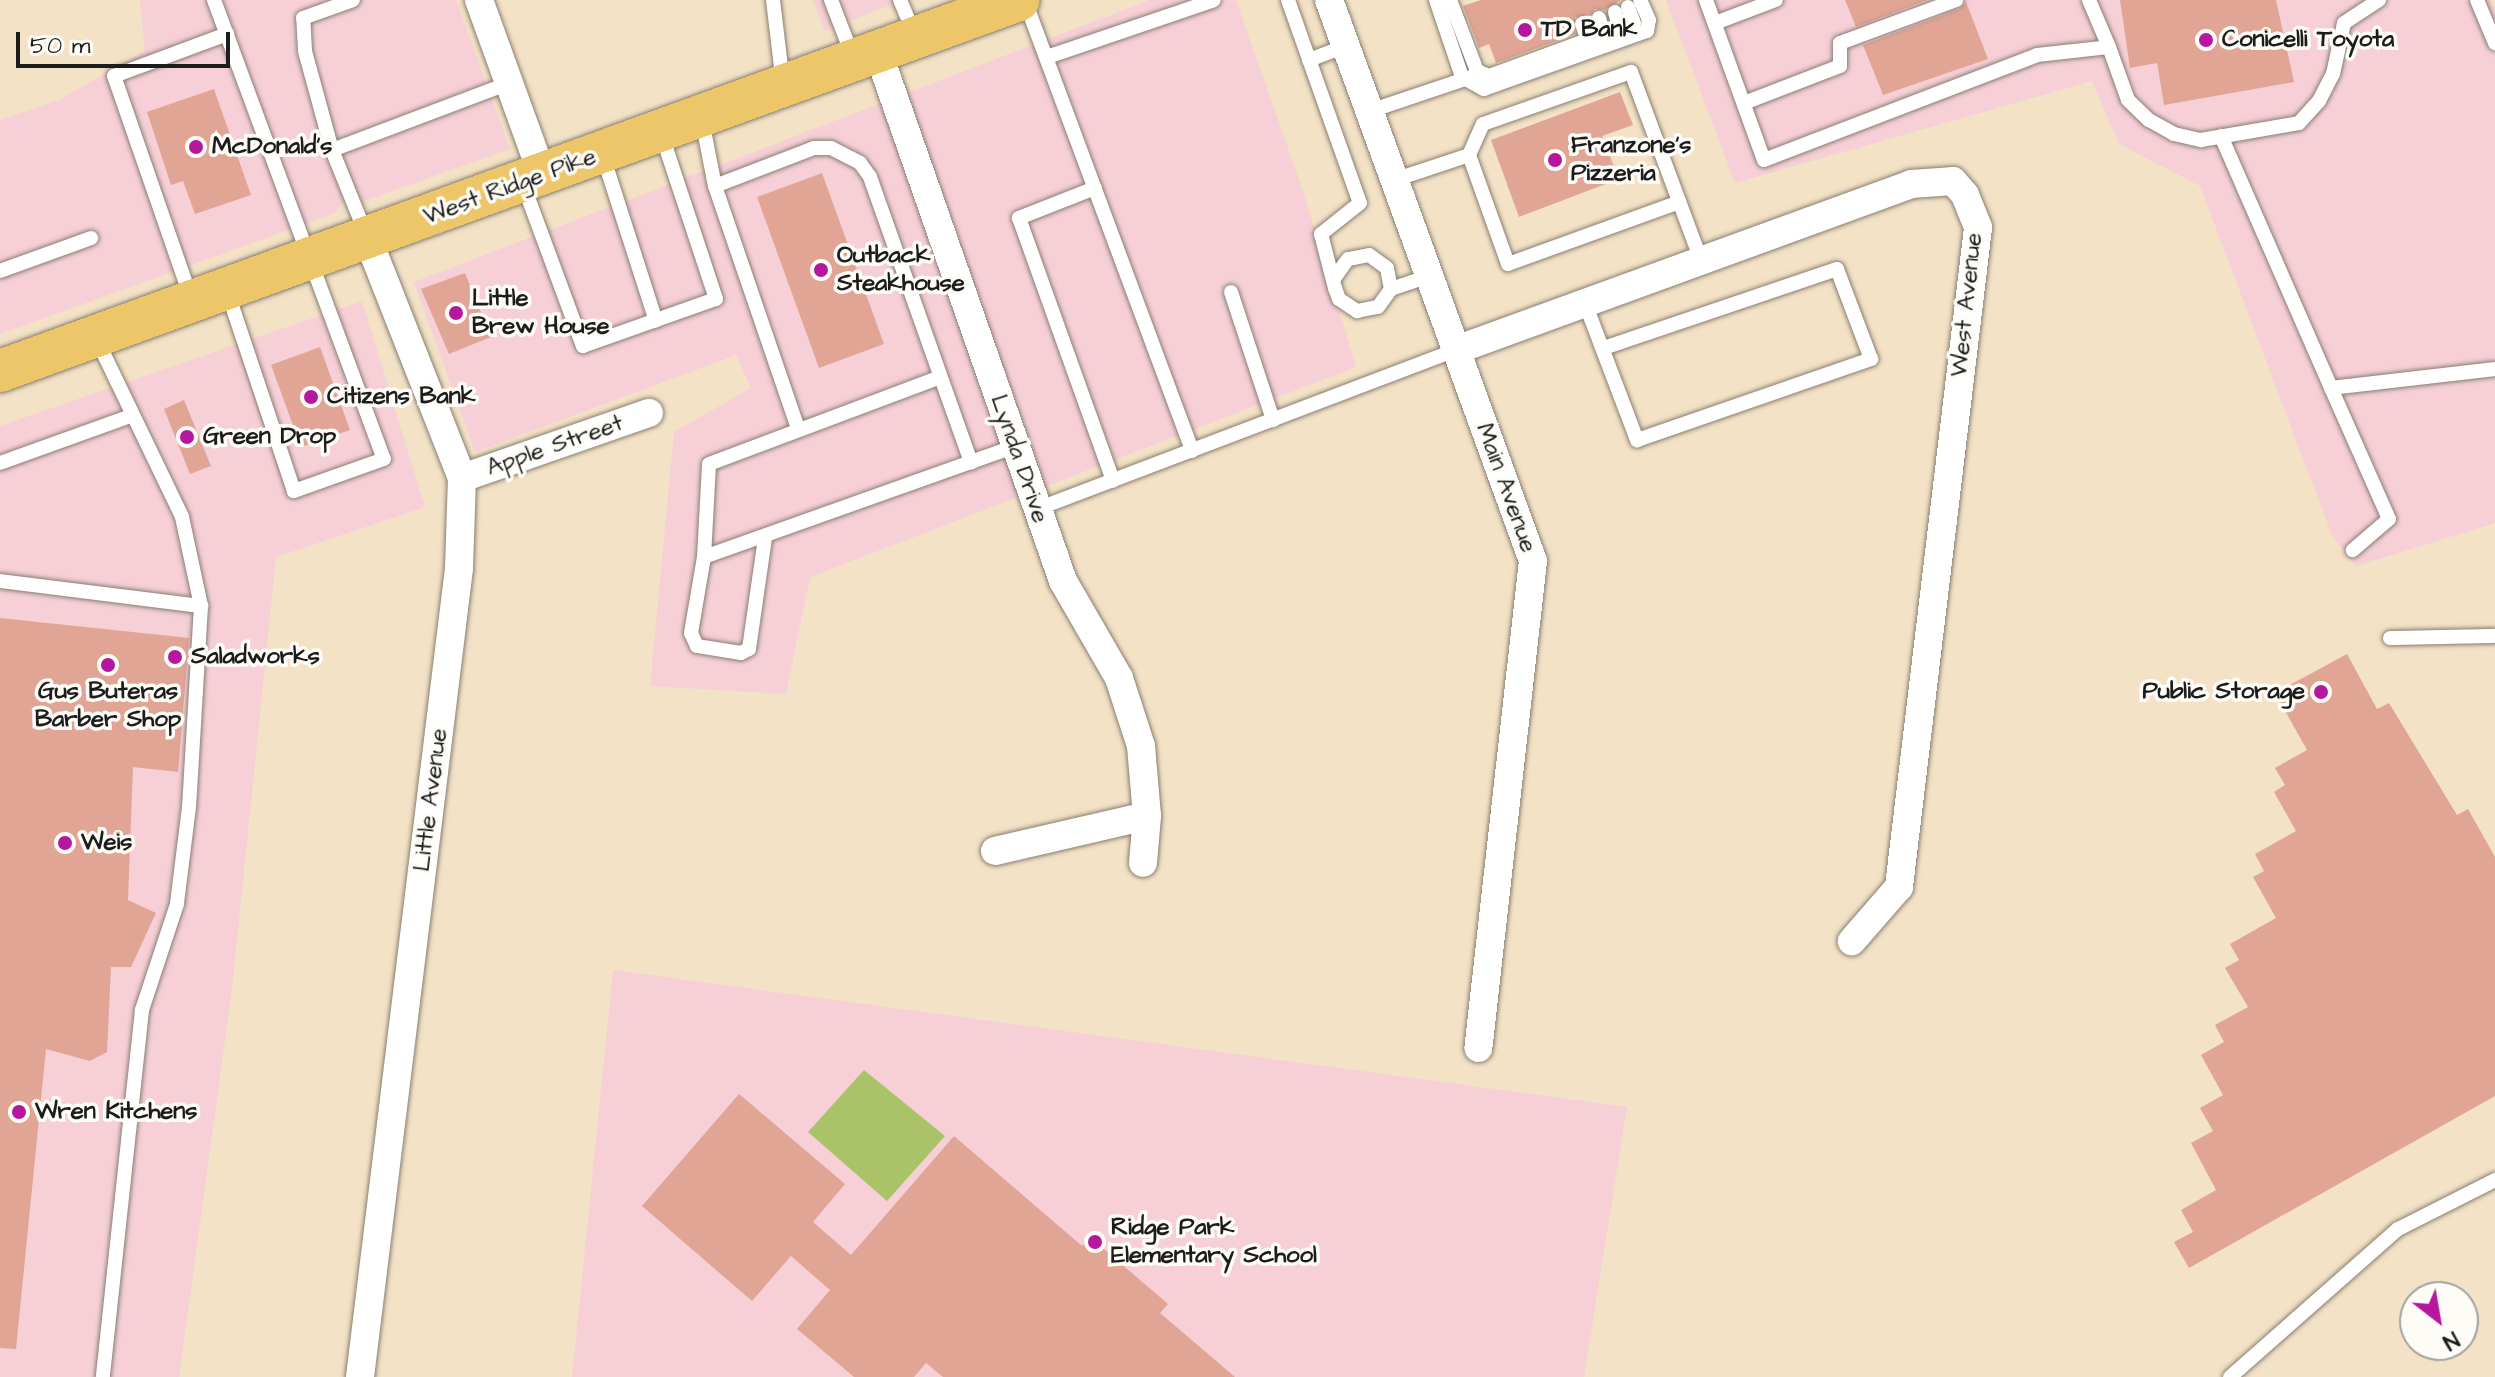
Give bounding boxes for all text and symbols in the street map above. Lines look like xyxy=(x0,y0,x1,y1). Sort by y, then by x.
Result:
scale bar xyxy=(20,16,234,66)
place label: TD Bank xyxy=(1541,16,1637,44)
marker: TD Bank xyxy=(1516,21,1534,39)
place label: Conicelli Toyota xyxy=(2222,26,2394,54)
text: 50 m xyxy=(30,29,90,63)
marker: Conicelli Toyota xyxy=(2197,31,2215,49)
place label: Franzone's Pizzeria xyxy=(1571,132,1691,188)
place label: McDonald's xyxy=(212,133,332,161)
marker: McDonald's xyxy=(187,138,205,156)
street label: West Ridge Pike xyxy=(420,142,600,232)
marker: Franzone's Pizzeria xyxy=(1546,151,1564,169)
street label: West Avenue xyxy=(1945,231,1989,379)
place label: Outback Steakhouse xyxy=(837,242,965,298)
marker: Outback Steakhouse xyxy=(812,261,830,279)
place label: Little Brew House xyxy=(472,285,610,341)
marker: Little Brew House xyxy=(447,304,465,322)
place label: Citizens Bank xyxy=(327,383,476,411)
marker: Citizens Bank xyxy=(302,388,320,406)
street label: Lynda Drive xyxy=(984,391,1054,527)
street label: Apple Street xyxy=(483,409,627,483)
street label: Main Avenue xyxy=(1469,420,1543,556)
place label: Green Drop xyxy=(203,423,336,451)
marker: Green Drop xyxy=(178,428,196,446)
place label: Saladworks xyxy=(191,643,320,671)
marker: Saladworks xyxy=(166,648,184,666)
marker: Gus Buteras Barber Shop xyxy=(99,656,117,674)
place label: Gus Buteras Barber Shop xyxy=(35,678,181,734)
place label: Public Storage xyxy=(2142,678,2305,706)
marker: Public Storage xyxy=(2312,683,2330,701)
street label: Little Avenue xyxy=(408,727,454,873)
place label: Weis xyxy=(81,829,132,857)
marker: Weis xyxy=(56,834,74,852)
place label: Wren Kitchens xyxy=(35,1098,197,1126)
marker: Wren Kitchens xyxy=(10,1103,28,1121)
place label: Ridge Park Elementary School xyxy=(1111,1214,1317,1270)
marker: Ridge Park Elementary School xyxy=(1086,1233,1104,1251)
north arrow xyxy=(2399,1281,2479,1361)
text: N xyxy=(2437,1323,2464,1357)

